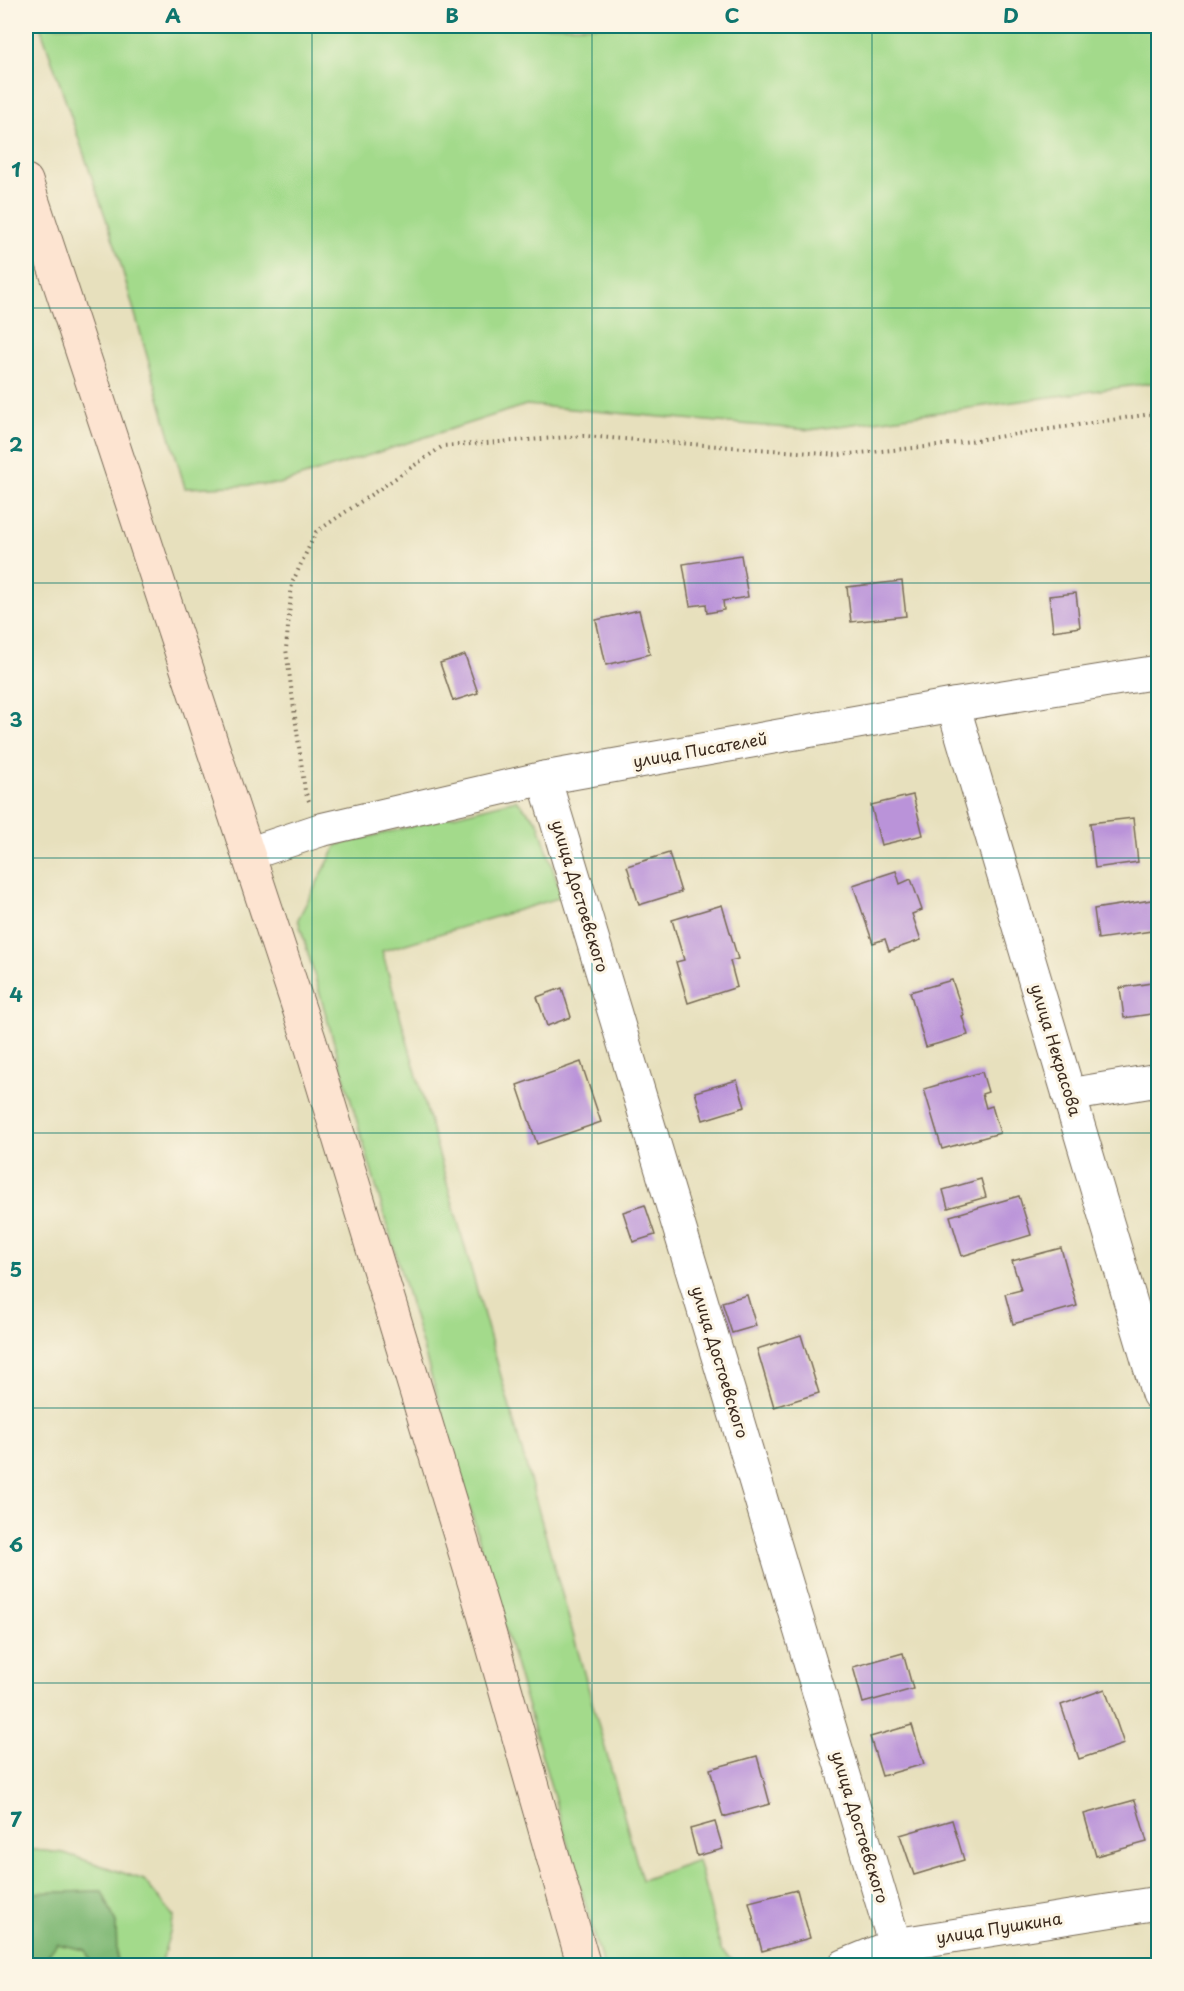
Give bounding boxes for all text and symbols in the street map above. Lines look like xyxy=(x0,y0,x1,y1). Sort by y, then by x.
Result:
text: A xyxy=(165,0,181,30)
text: B xyxy=(445,0,459,30)
text: C xyxy=(724,0,740,30)
text: D xyxy=(1003,0,1019,30)
text: 1 xyxy=(11,154,21,184)
text: 2 xyxy=(9,429,23,459)
text: 3 xyxy=(9,704,23,734)
street label: улица Писателей xyxy=(631,725,769,773)
street label: улица Достоевского xyxy=(546,817,616,975)
text: 4 xyxy=(9,979,23,1009)
street label: улица Некрасова xyxy=(1025,981,1088,1119)
text: 5 xyxy=(10,1254,22,1284)
street label: улица Достоевского xyxy=(686,1283,756,1441)
text: 6 xyxy=(9,1529,23,1559)
street label: улица Достоевского xyxy=(826,1748,896,1906)
text: 7 xyxy=(10,1804,22,1834)
street label: улица Пушкина xyxy=(934,1905,1063,1949)

